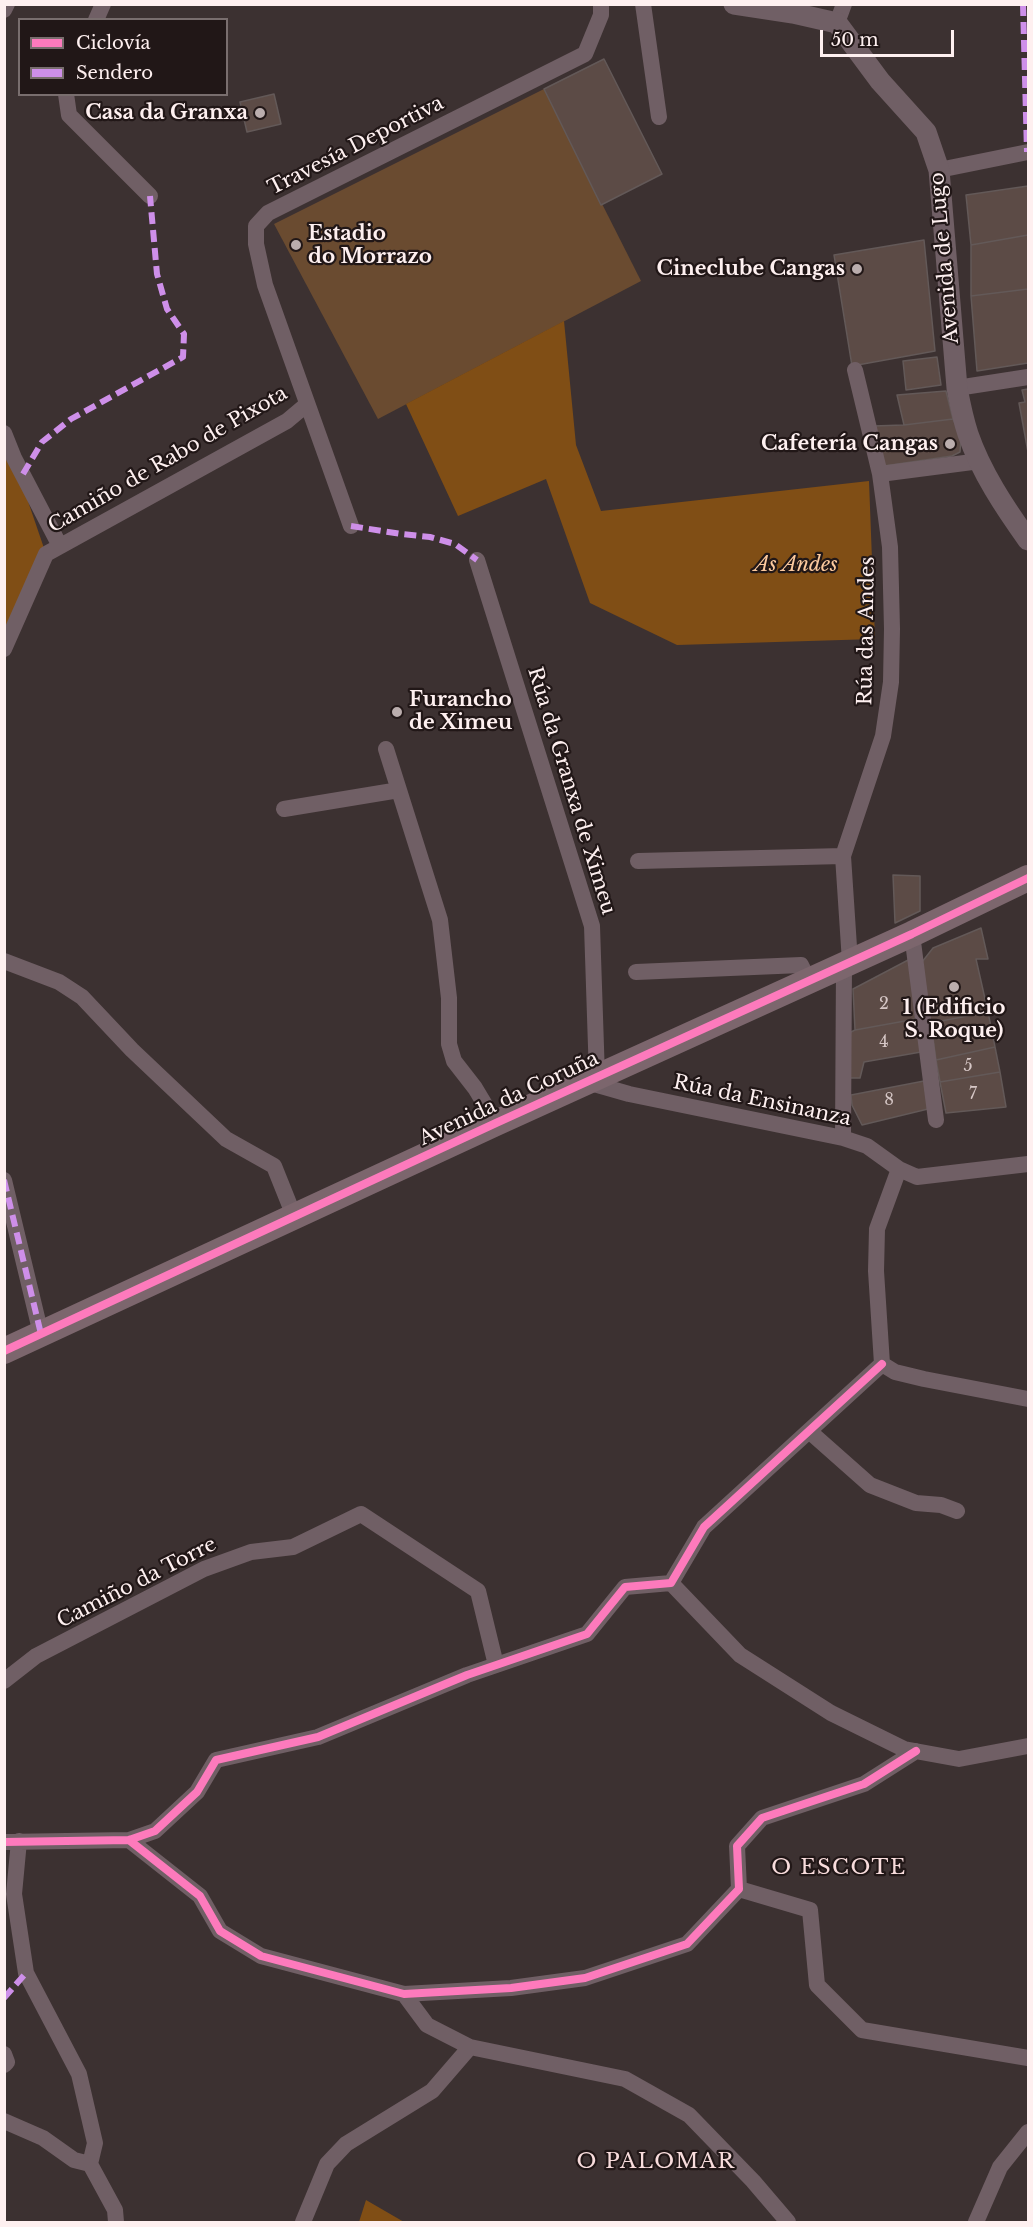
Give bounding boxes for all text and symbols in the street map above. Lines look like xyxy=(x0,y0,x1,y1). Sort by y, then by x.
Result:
legend xyxy=(18,18,228,96)
scale bar xyxy=(823,18,956,56)
text: 50 m xyxy=(831,29,879,51)
text: Ciclovía xyxy=(76,32,151,54)
text: Sendero xyxy=(76,62,153,84)
street label: Travesía Deportiva xyxy=(264,91,448,201)
place label: Casa da Granxa xyxy=(85,101,248,125)
marker: Casa da Granxa xyxy=(253,106,267,120)
street label: Avenida de Lugo xyxy=(926,171,964,345)
place label: Estadio do Morrazo xyxy=(308,222,432,269)
marker: Estadio do Morrazo xyxy=(289,238,303,252)
place label: Cineclube Cangas xyxy=(657,257,845,281)
marker: Cineclube Cangas xyxy=(850,262,864,276)
street label: Camiño de Rabo de Pixota xyxy=(44,382,292,538)
place label: Cafetería Cangas xyxy=(761,432,938,456)
marker: Cafetería Cangas xyxy=(943,437,957,451)
park label: As Andes xyxy=(754,553,838,577)
street label: Rúa das Andes xyxy=(854,556,880,706)
street label: Rúa da Granxa de Ximeu xyxy=(522,664,620,918)
place label: Furancho de Ximeu xyxy=(409,688,512,735)
marker: Furancho de Ximeu xyxy=(390,705,404,719)
marker: 1 (Edificio S. Roque) xyxy=(947,980,961,994)
house number: 2 xyxy=(879,994,889,1014)
place label: 1 (Edificio S. Roque) xyxy=(903,996,1005,1043)
house number: 4 xyxy=(879,1032,889,1052)
street label: Avenida da Coruña xyxy=(415,1047,603,1151)
house number: 5 xyxy=(963,1056,973,1076)
street label: Rúa da Ensinanza xyxy=(671,1070,853,1132)
house number: 7 xyxy=(969,1084,977,1104)
house number: 8 xyxy=(884,1090,894,1110)
street label: Camiño da Torre xyxy=(53,1532,221,1634)
district label: O ESCOTE xyxy=(771,1855,907,1881)
district label: O PALOMAR xyxy=(576,2149,736,2175)

